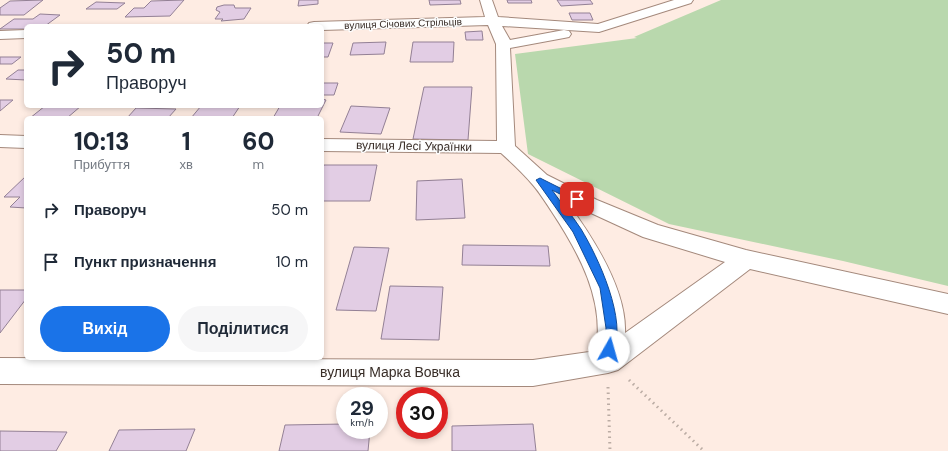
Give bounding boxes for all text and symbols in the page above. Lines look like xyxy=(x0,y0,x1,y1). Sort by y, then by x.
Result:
street label: вулиця Січових Стрільців xyxy=(344,15,462,32)
text: 50 m xyxy=(106,35,176,72)
icon: right xyxy=(40,40,92,92)
text: Праворуч xyxy=(106,71,187,95)
text: 10:13 xyxy=(74,126,129,157)
text: 1 xyxy=(182,126,191,157)
text: 60 xyxy=(242,126,275,157)
street label: вулиця Лесі Українки xyxy=(356,137,472,155)
text: Прибуття xyxy=(73,156,130,173)
text: хв xyxy=(179,156,193,173)
text: m xyxy=(253,156,264,173)
pin xyxy=(560,182,594,216)
icon: arrive xyxy=(566,188,588,210)
icon: right xyxy=(40,199,62,221)
text: Праворуч xyxy=(74,200,147,220)
text: 50 m xyxy=(271,200,308,220)
icon: arrive xyxy=(40,251,62,273)
text: Пункт призначення xyxy=(74,252,216,272)
text: 10 m xyxy=(276,252,308,272)
button: Вихід xyxy=(40,306,170,352)
button: Поділитися xyxy=(178,306,308,352)
position arrow xyxy=(588,329,630,371)
street label: вулиця Марка Вовчка xyxy=(320,363,460,381)
speed limit sign: 30 xyxy=(396,387,448,439)
text: 29 xyxy=(350,395,374,421)
text: km/h xyxy=(350,416,374,429)

